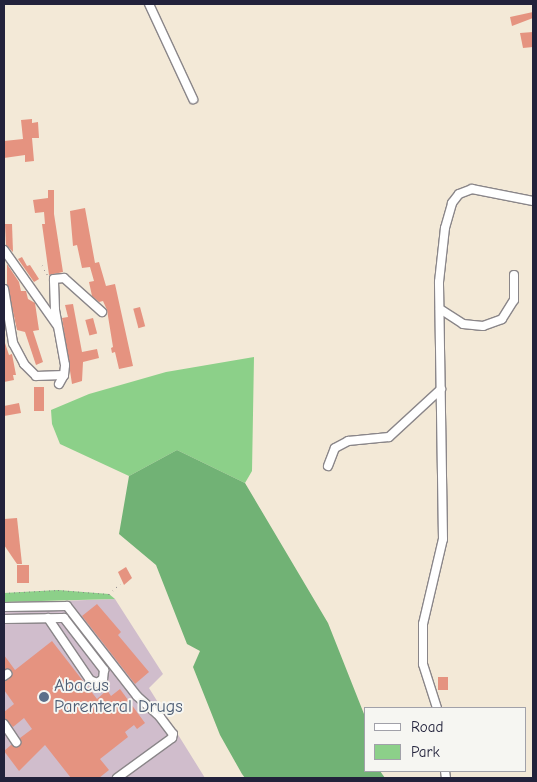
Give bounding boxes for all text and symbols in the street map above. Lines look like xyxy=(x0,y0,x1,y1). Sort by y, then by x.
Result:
place label: Abacus Parenteral Drugs xyxy=(54,676,183,719)
marker: Abacus Parenteral Drugs xyxy=(38,691,50,703)
legend xyxy=(364,707,527,772)
text: Road xyxy=(411,718,443,736)
text: Park xyxy=(411,743,440,761)

